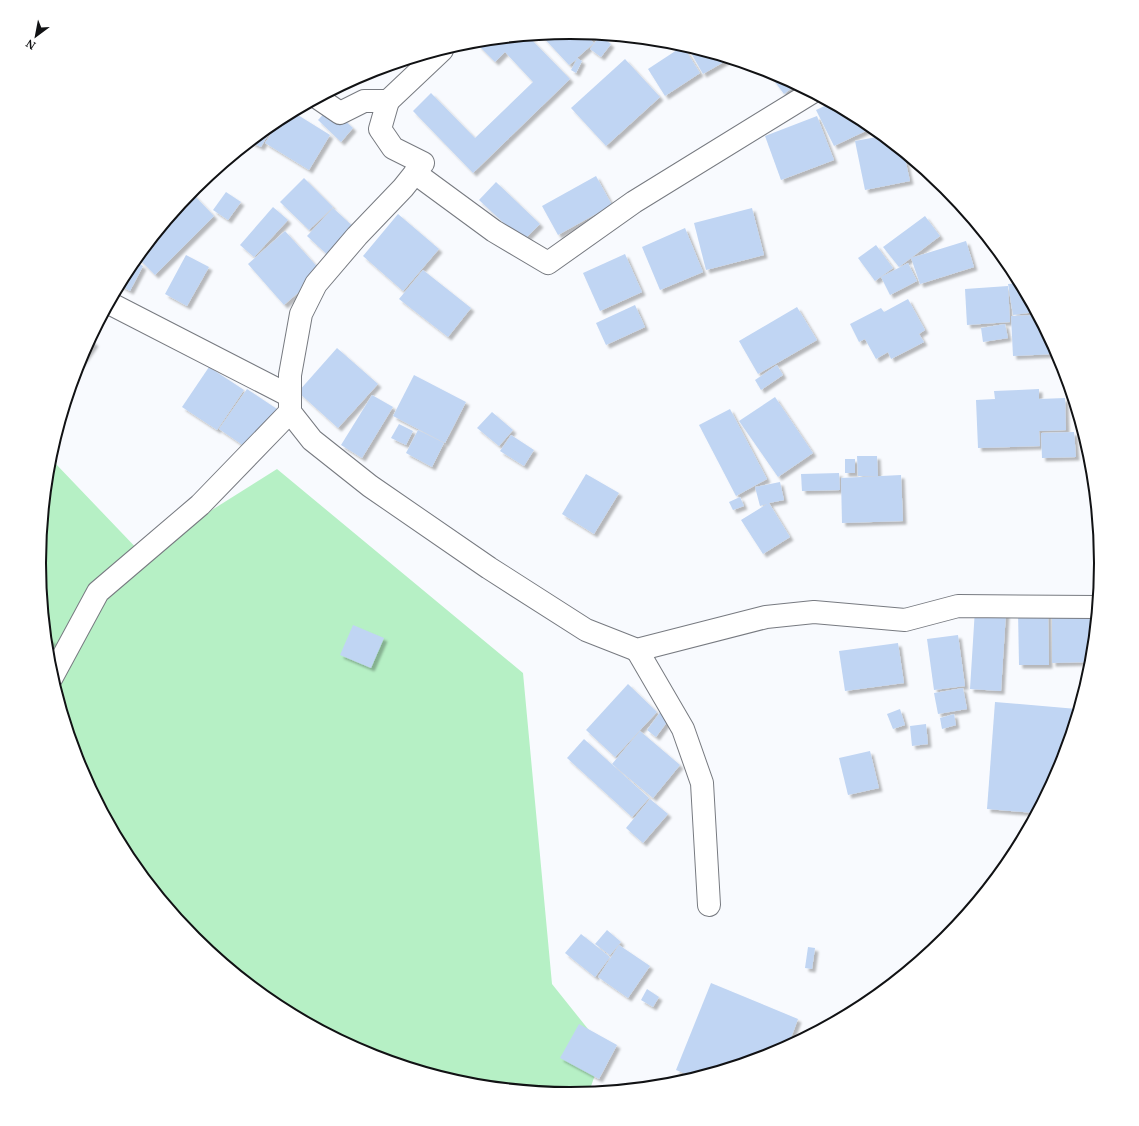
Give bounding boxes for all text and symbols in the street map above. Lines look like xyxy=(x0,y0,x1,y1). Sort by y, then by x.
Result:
north arrow xyxy=(16,16,56,56)
text: N xyxy=(23,36,38,54)

